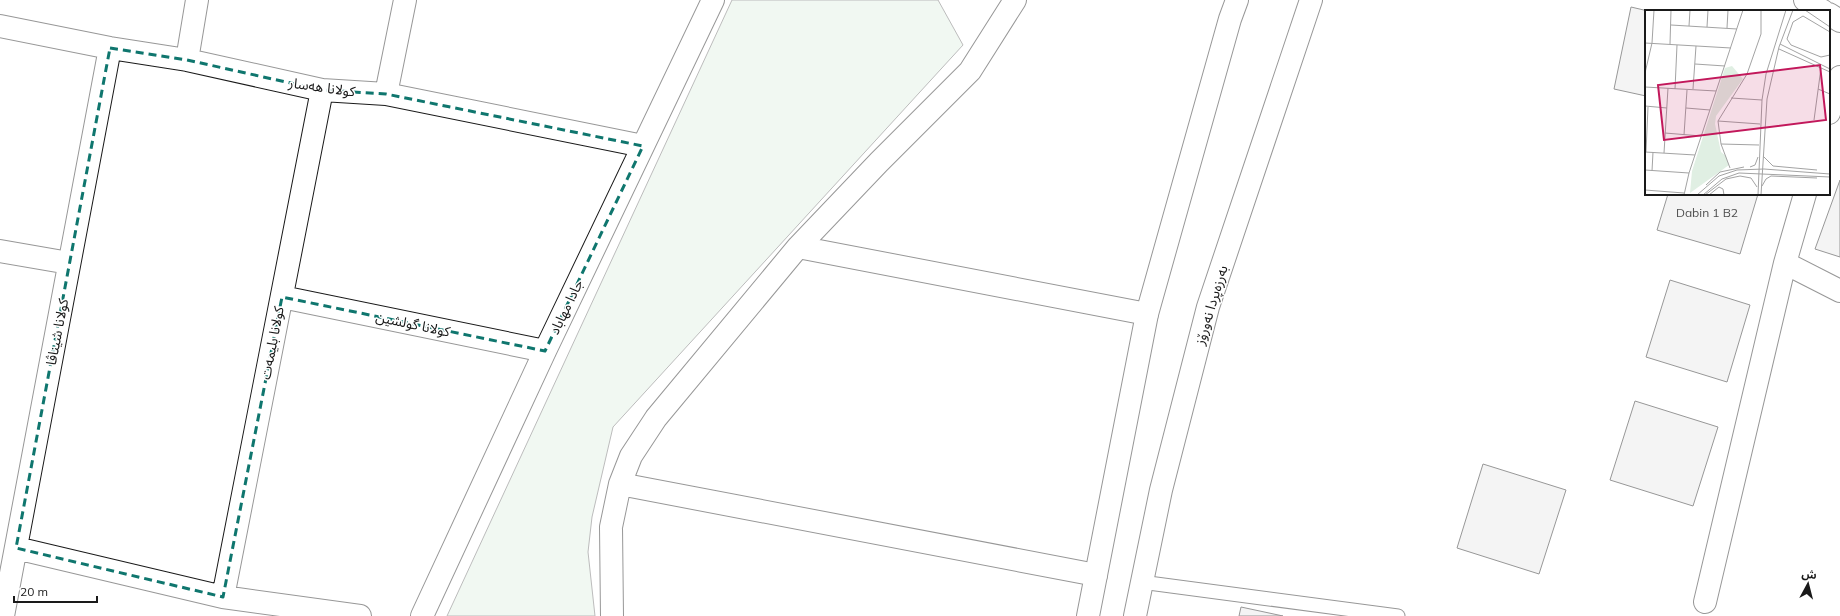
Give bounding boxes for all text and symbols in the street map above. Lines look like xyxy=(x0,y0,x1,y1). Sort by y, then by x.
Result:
inset map xyxy=(1645,10,1830,195)
street label: کولانا هه‌سار xyxy=(287,73,357,101)
house number: Dabin 1 B2 xyxy=(1676,205,1738,220)
street label: بەرزەپردا نەورۆز xyxy=(1190,263,1233,348)
street label: جادا مهاباد xyxy=(545,277,587,337)
street label: کولانا شیناڤا xyxy=(42,297,72,367)
street label: کولانا بلیمه‌ت xyxy=(256,305,288,381)
street label: کولانا گولشین xyxy=(374,307,452,341)
north arrow xyxy=(1788,564,1828,604)
text: ش xyxy=(1801,566,1818,582)
scale bar xyxy=(14,578,97,604)
text: 20 m xyxy=(20,584,48,599)

